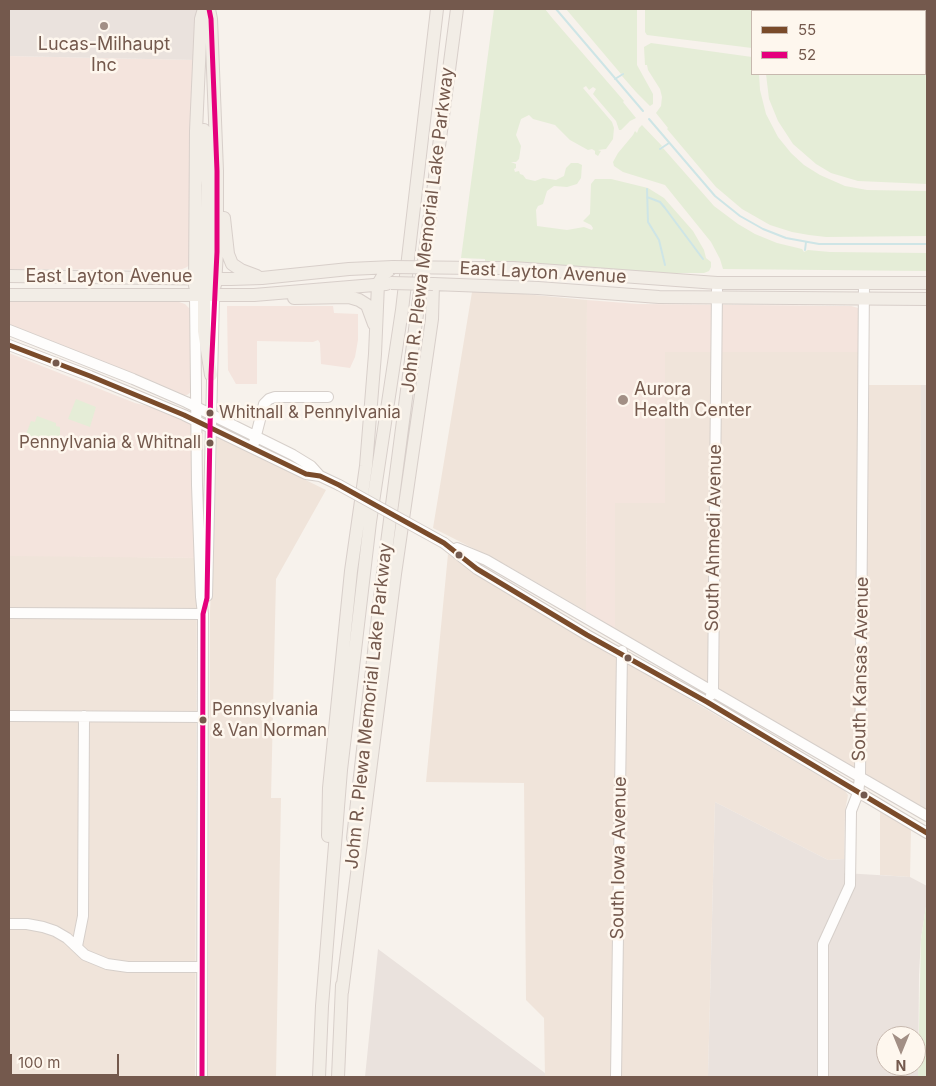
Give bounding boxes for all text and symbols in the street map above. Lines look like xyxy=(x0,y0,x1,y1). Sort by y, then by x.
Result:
legend xyxy=(751,10,926,75)
marker: Lucas-Milhaupt Inc xyxy=(98,20,110,32)
text: 55 xyxy=(798,20,816,39)
place label: Lucas-Milhaupt Inc xyxy=(38,34,170,76)
text: 52 xyxy=(798,45,816,64)
street label: John R. Plewa Memorial Lake Parkway xyxy=(397,66,459,394)
street label: East Layton Avenue xyxy=(459,258,627,288)
street label: East Layton Avenue xyxy=(25,266,193,288)
unlabelled marker xyxy=(51,358,61,368)
place label: Aurora Health Center xyxy=(634,379,752,422)
marker: Aurora Health Center xyxy=(616,393,630,407)
place label: Whitnall & Pennylvania xyxy=(219,403,401,423)
marker: Whitnall & Pennylvania xyxy=(205,408,215,418)
place label: Pennylvania & Whitnall xyxy=(19,433,201,453)
marker: Pennylvania & Whitnall xyxy=(205,438,215,448)
street label: South Ahmedi Avenue xyxy=(702,444,726,632)
street label: John R. Plewa Memorial Lake Parkway xyxy=(341,542,397,870)
unlabelled marker xyxy=(454,550,464,560)
street label: South Kansas Avenue xyxy=(849,576,873,762)
unlabelled marker xyxy=(623,653,633,663)
place label: Pennsylvania & Van Norman xyxy=(212,700,327,740)
marker: Pennsylvania & Van Norman xyxy=(198,715,208,725)
street label: South Iowa Avenue xyxy=(607,776,631,940)
unlabelled marker xyxy=(859,790,869,800)
north arrow xyxy=(876,1026,926,1076)
scale bar xyxy=(12,1044,121,1076)
text: 100 m xyxy=(18,1053,60,1072)
text: N xyxy=(896,1057,906,1074)

